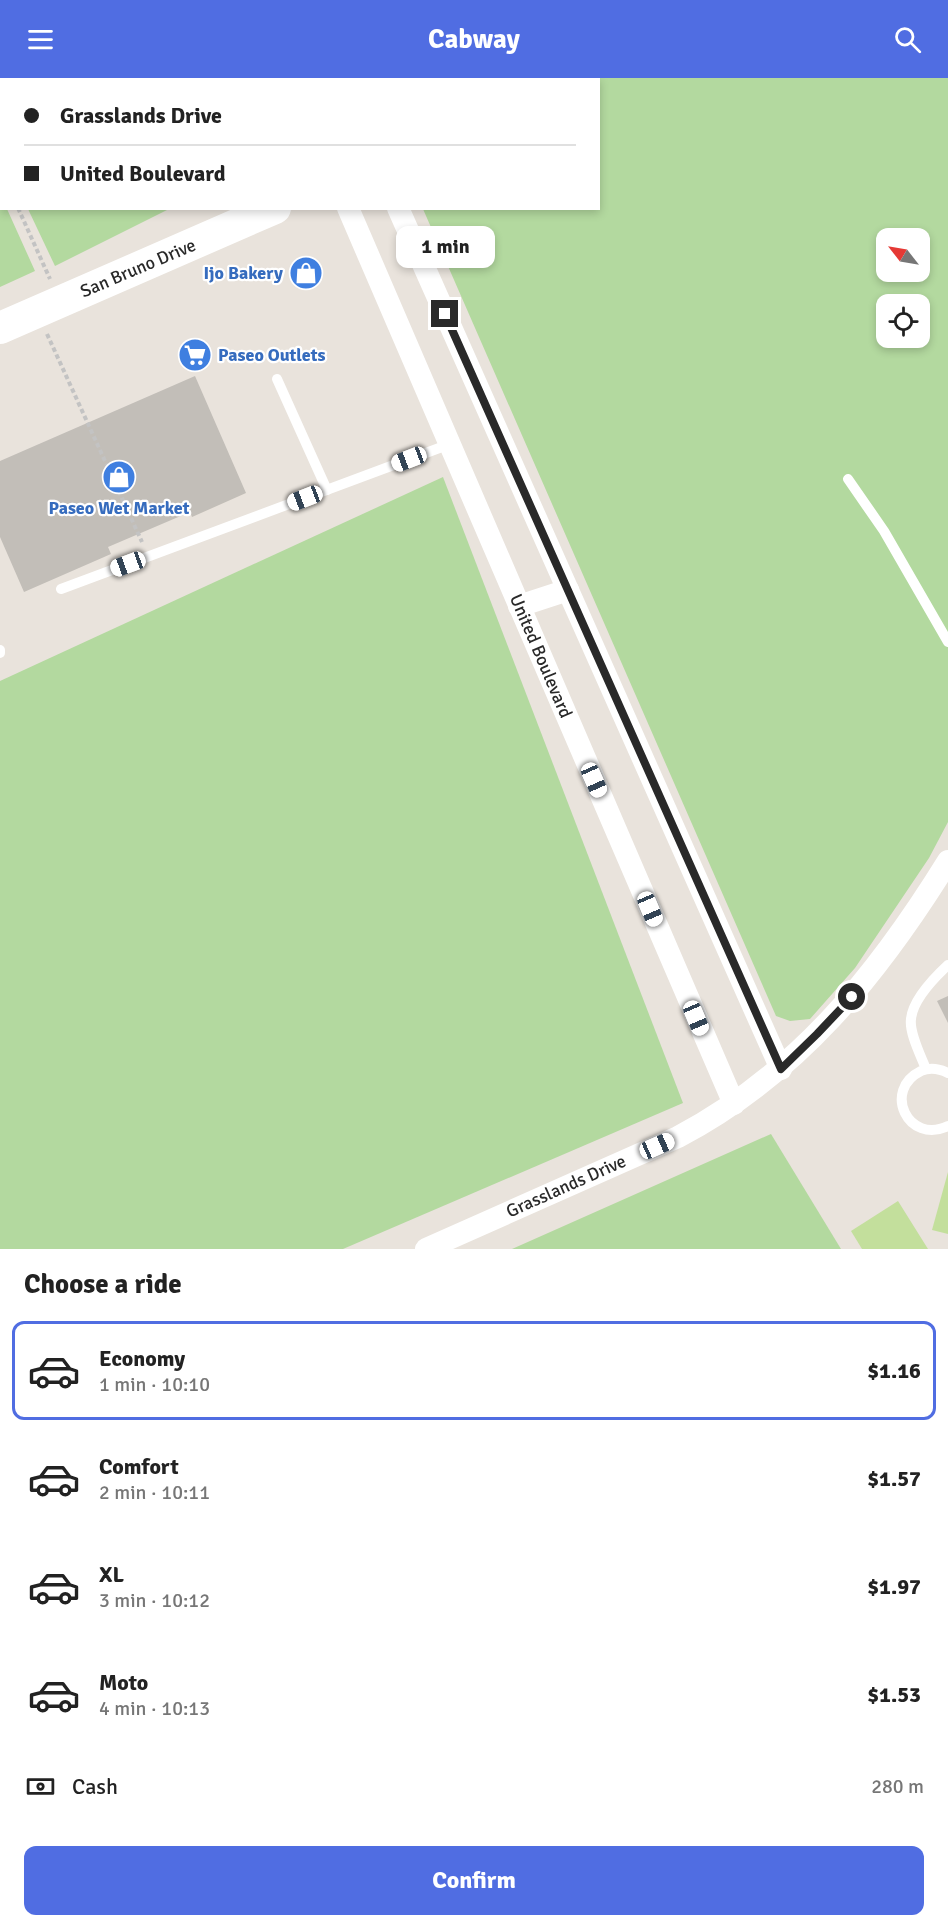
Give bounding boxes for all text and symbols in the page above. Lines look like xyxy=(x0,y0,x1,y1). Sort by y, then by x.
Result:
icon: menu xyxy=(24,23,57,56)
text: Cabway xyxy=(428,23,520,56)
icon: search xyxy=(891,23,924,56)
text: Grasslands Drive xyxy=(60,102,222,129)
text: United Boulevard xyxy=(60,160,226,187)
callout: 1 min xyxy=(396,227,494,269)
north arrow xyxy=(876,228,930,282)
map controls xyxy=(876,228,930,348)
street label: San Bruno Drive xyxy=(77,234,199,302)
text: 1 min xyxy=(421,234,470,259)
shop icon: Ijo Bakery xyxy=(288,255,324,291)
place label: Ijo Bakery xyxy=(203,262,283,284)
button: locate xyxy=(876,294,930,348)
route end xyxy=(431,300,458,327)
supermarket icon: Paseo Outlets xyxy=(177,337,213,373)
place label: Paseo Outlets xyxy=(218,344,325,366)
car xyxy=(389,444,429,474)
shop icon: Paseo Wet Market xyxy=(101,459,137,495)
car xyxy=(285,483,325,513)
place label: Paseo Wet Market xyxy=(48,497,190,519)
car xyxy=(108,549,148,579)
street label: United Boulevard xyxy=(505,591,577,721)
car xyxy=(578,760,610,800)
car xyxy=(635,889,665,929)
route start xyxy=(838,983,865,1010)
car xyxy=(681,998,711,1038)
car xyxy=(637,1130,677,1162)
street label: Grasslands Drive xyxy=(503,1150,629,1222)
text: Choose a ride xyxy=(24,1268,182,1301)
icon: car xyxy=(27,1344,81,1398)
text: Economy xyxy=(99,1345,185,1372)
text: $1.16 xyxy=(867,1357,921,1384)
text: 1 min · 10:10 xyxy=(99,1372,210,1397)
icon: car xyxy=(27,1452,81,1506)
text: Comfort xyxy=(99,1453,179,1480)
text: $1.57 xyxy=(867,1465,921,1492)
text: 2 min · 10:11 xyxy=(99,1480,210,1505)
icon: car xyxy=(27,1560,81,1614)
text: XL xyxy=(99,1561,124,1588)
text: $1.97 xyxy=(867,1573,921,1600)
text: 3 min · 10:12 xyxy=(99,1588,210,1613)
icon: car xyxy=(27,1668,81,1722)
text: Moto xyxy=(99,1669,148,1696)
text: $1.53 xyxy=(867,1681,921,1708)
text: 4 min · 10:13 xyxy=(99,1696,210,1721)
icon: cash xyxy=(24,1770,57,1803)
text: Cash xyxy=(72,1773,118,1800)
text: 280 m xyxy=(871,1774,924,1799)
button: Confirm xyxy=(24,1846,924,1915)

